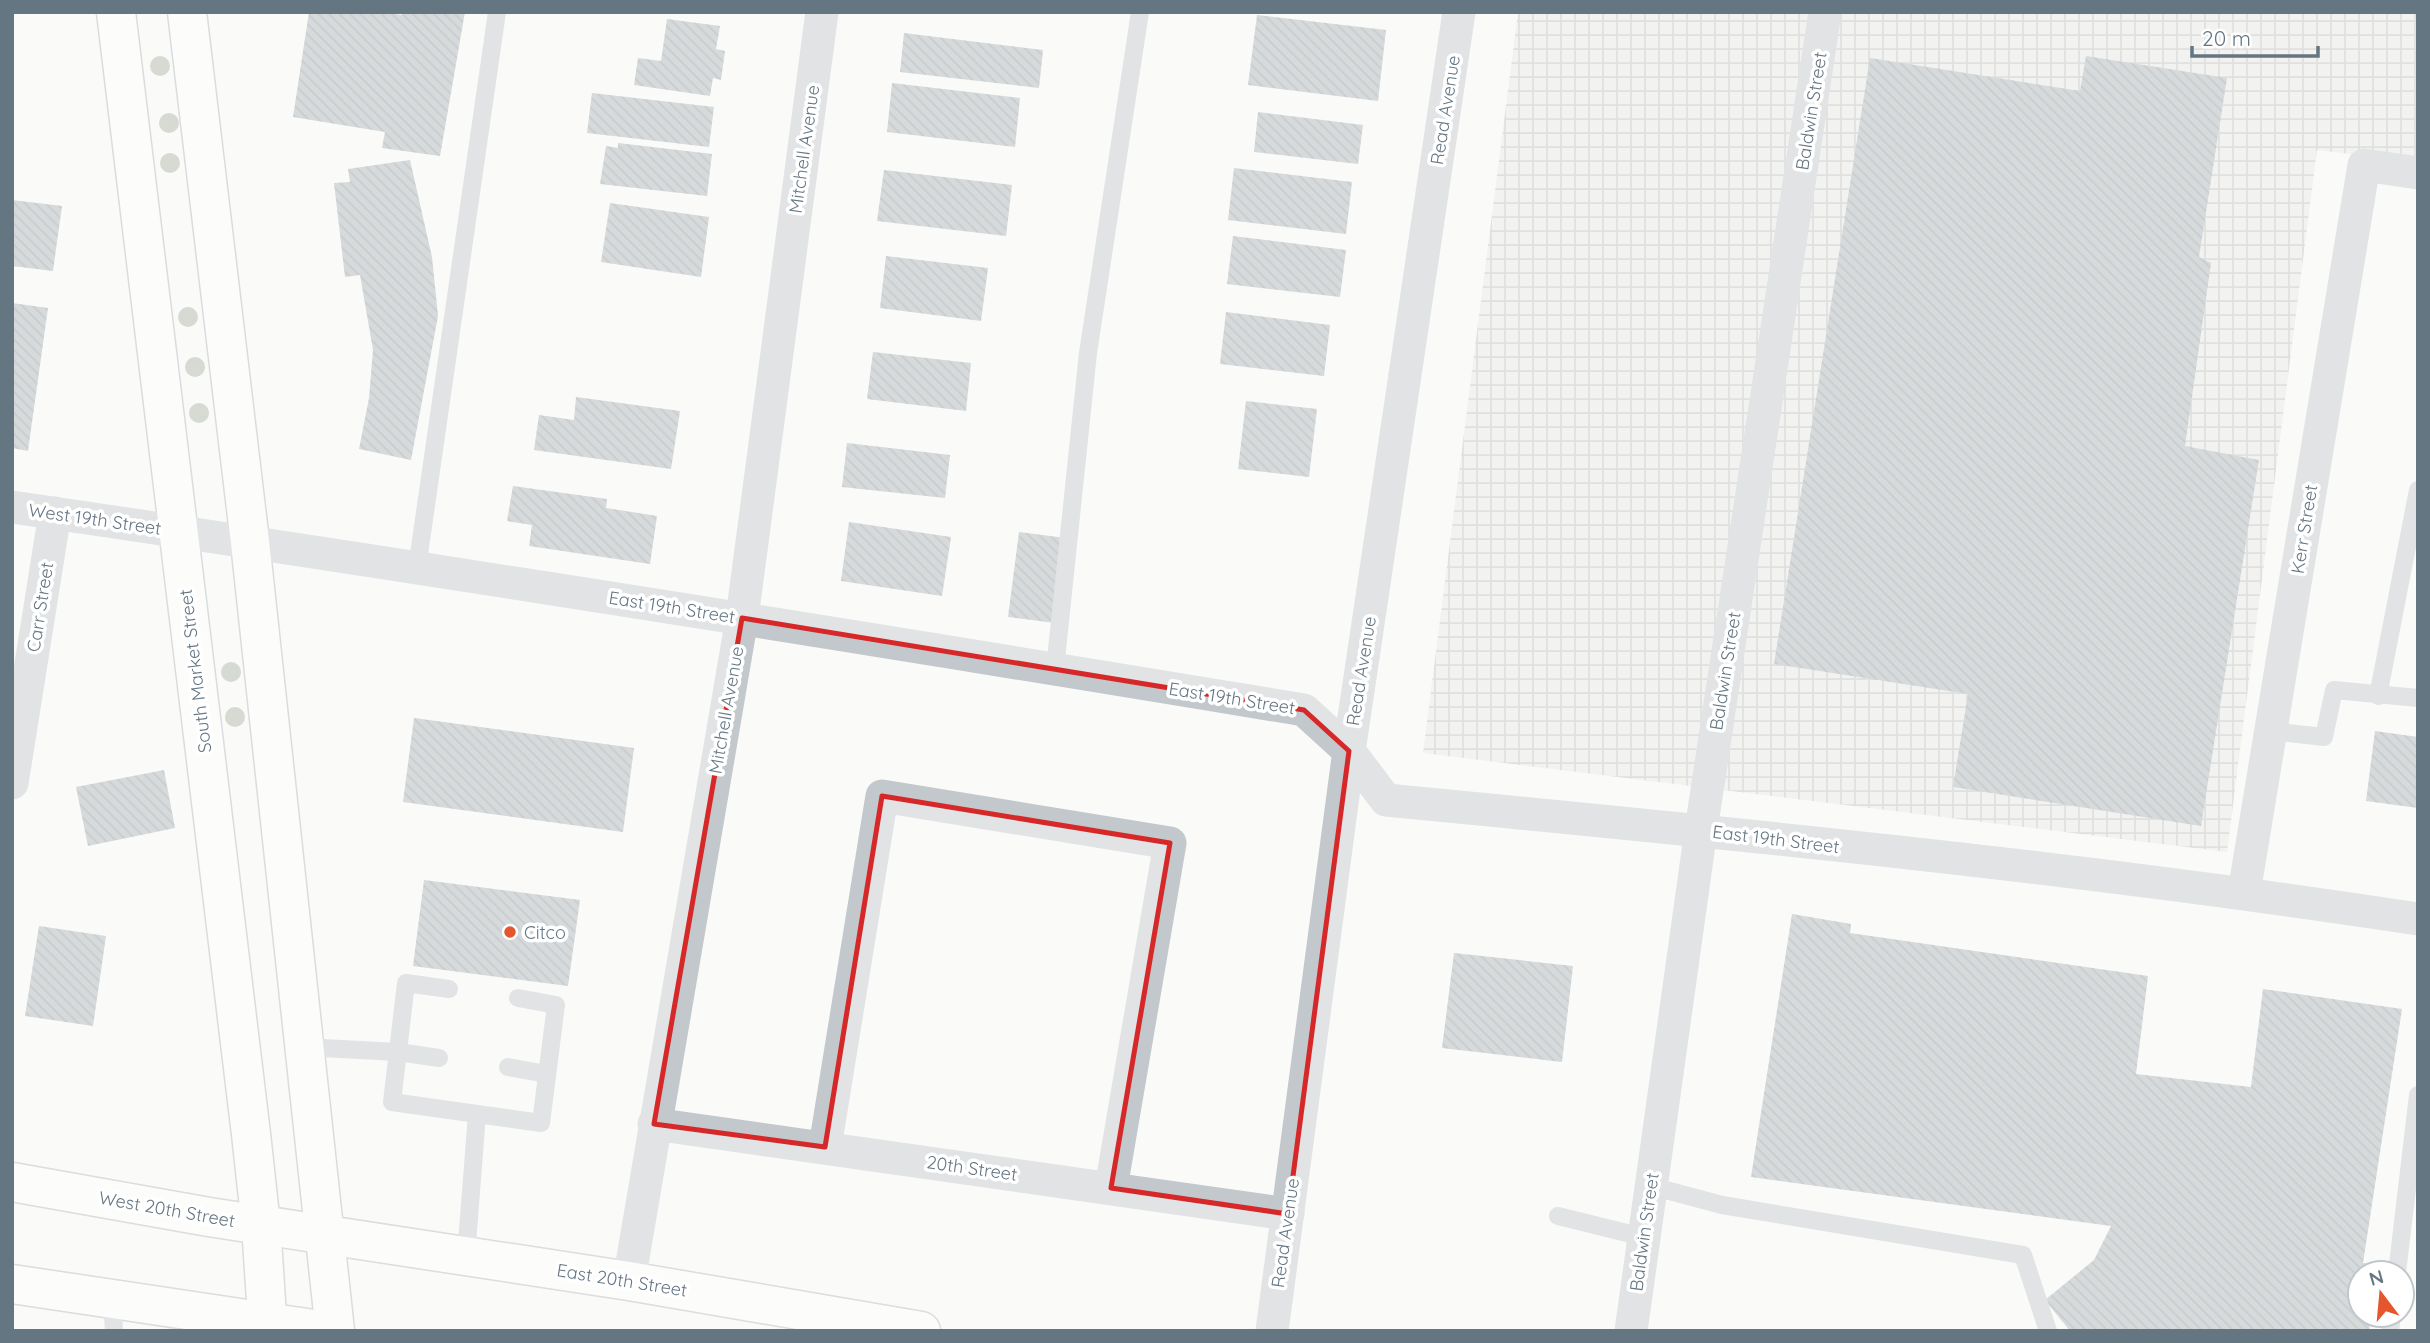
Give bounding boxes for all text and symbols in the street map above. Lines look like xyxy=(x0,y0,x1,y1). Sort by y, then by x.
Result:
scale bar xyxy=(2192,14,2318,58)
text: 20 m xyxy=(2202,25,2251,51)
street label: Baldwin Street xyxy=(1790,50,1832,172)
street label: Read Avenue xyxy=(1425,54,1465,166)
street label: Mitchell Avenue xyxy=(784,83,824,215)
street label: Kerr Street xyxy=(2286,483,2322,575)
street label: West 19th Street xyxy=(27,498,163,540)
street label: Carr Street xyxy=(22,560,58,654)
street label: East 19th Street xyxy=(607,586,737,628)
street label: South Market Street xyxy=(174,588,216,754)
street label: Baldwin Street xyxy=(1704,610,1746,732)
street label: Read Avenue xyxy=(1341,615,1381,727)
street label: Mitchell Avenue xyxy=(703,644,749,776)
street label: East 19th Street xyxy=(1167,677,1297,719)
street label: East 19th Street xyxy=(1711,820,1841,858)
place label: Citco xyxy=(524,921,566,944)
marker: Citco xyxy=(502,924,518,940)
street label: 20th Street xyxy=(925,1150,1019,1186)
street label: Baldwin Street xyxy=(1624,1171,1664,1293)
street label: Read Avenue xyxy=(1266,1177,1304,1289)
street label: West 20th Street xyxy=(97,1186,237,1232)
street label: East 20th Street xyxy=(555,1258,689,1302)
north arrow xyxy=(2346,1259,2416,1329)
text: N xyxy=(2366,1264,2386,1291)

